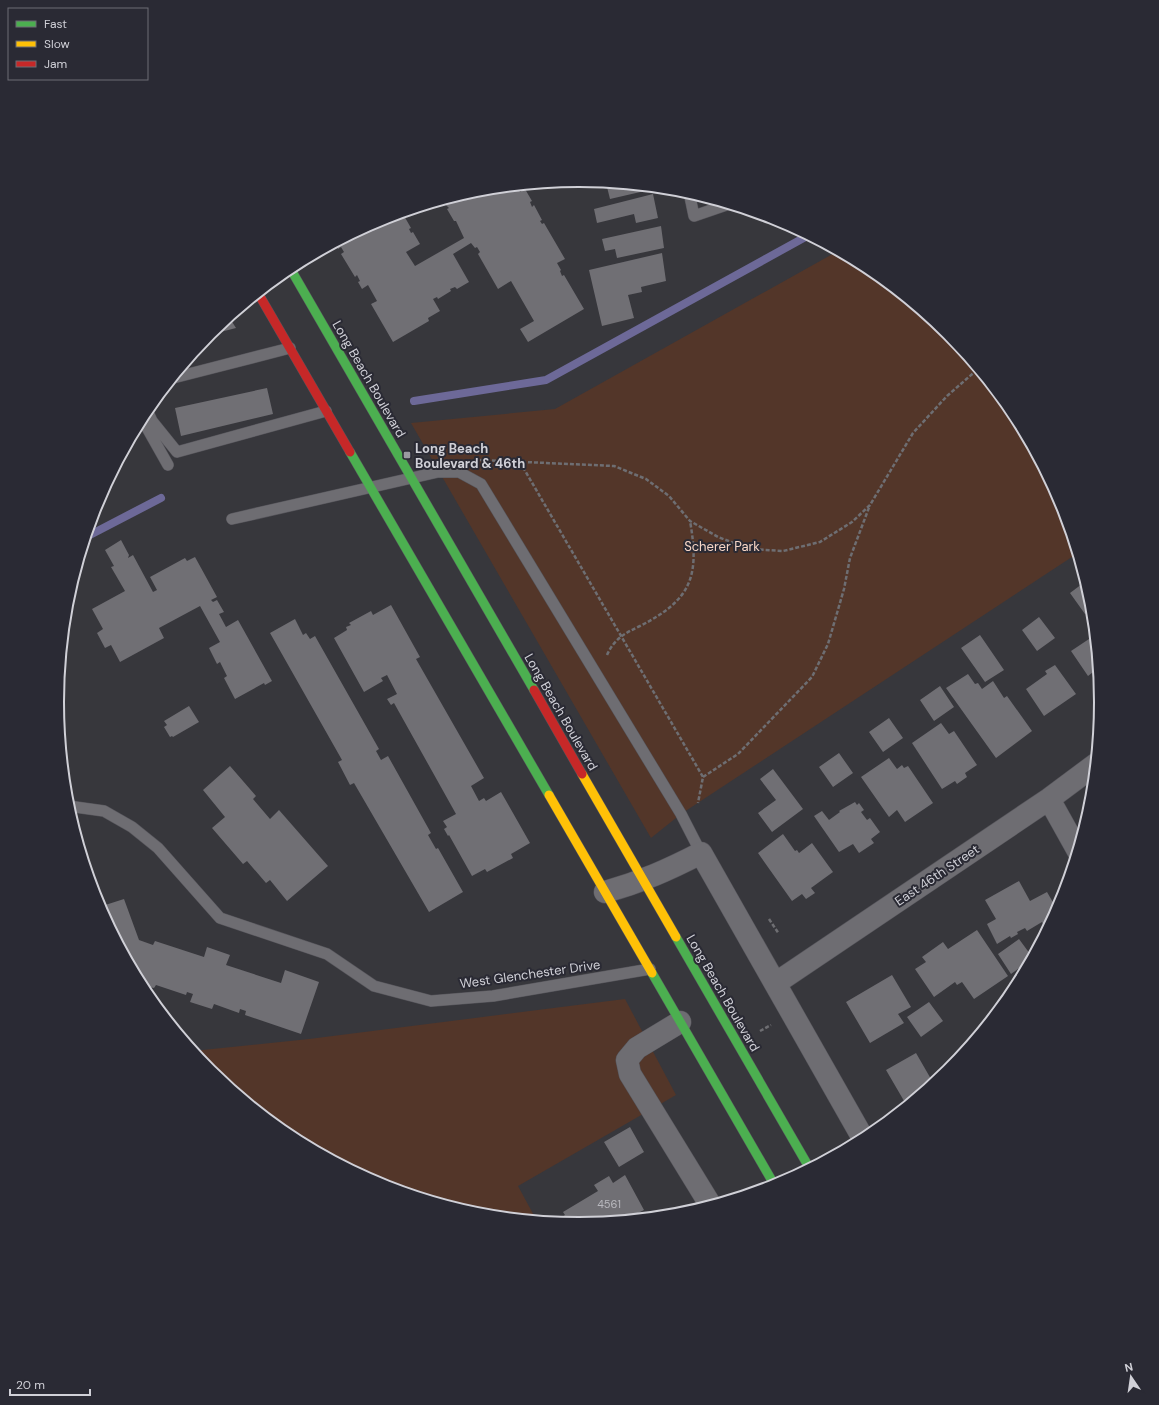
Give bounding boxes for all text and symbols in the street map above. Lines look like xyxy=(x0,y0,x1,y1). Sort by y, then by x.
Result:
legend xyxy=(8,8,148,80)
text: Fast xyxy=(44,16,67,32)
text: Slow xyxy=(44,36,70,52)
text: Jam xyxy=(44,56,67,72)
street label: Long Beach Boulevard xyxy=(329,317,409,441)
place label: Long Beach Boulevard & 46th xyxy=(415,440,525,472)
marker: Long Beach Boulevard & 46th xyxy=(402,450,412,460)
park label: Scherer Park xyxy=(684,538,760,555)
street label: Long Beach Boulevard xyxy=(521,650,601,774)
street label: East 46th Street xyxy=(892,841,982,909)
street label: Long Beach Boulevard xyxy=(683,931,763,1055)
street label: West Glenchester Drive xyxy=(459,956,601,992)
house number: 4561 xyxy=(597,1197,621,1211)
north arrow xyxy=(1111,1357,1151,1397)
text: N xyxy=(1123,1360,1134,1375)
scale bar xyxy=(10,1371,90,1397)
text: 20 m xyxy=(16,1377,45,1393)

